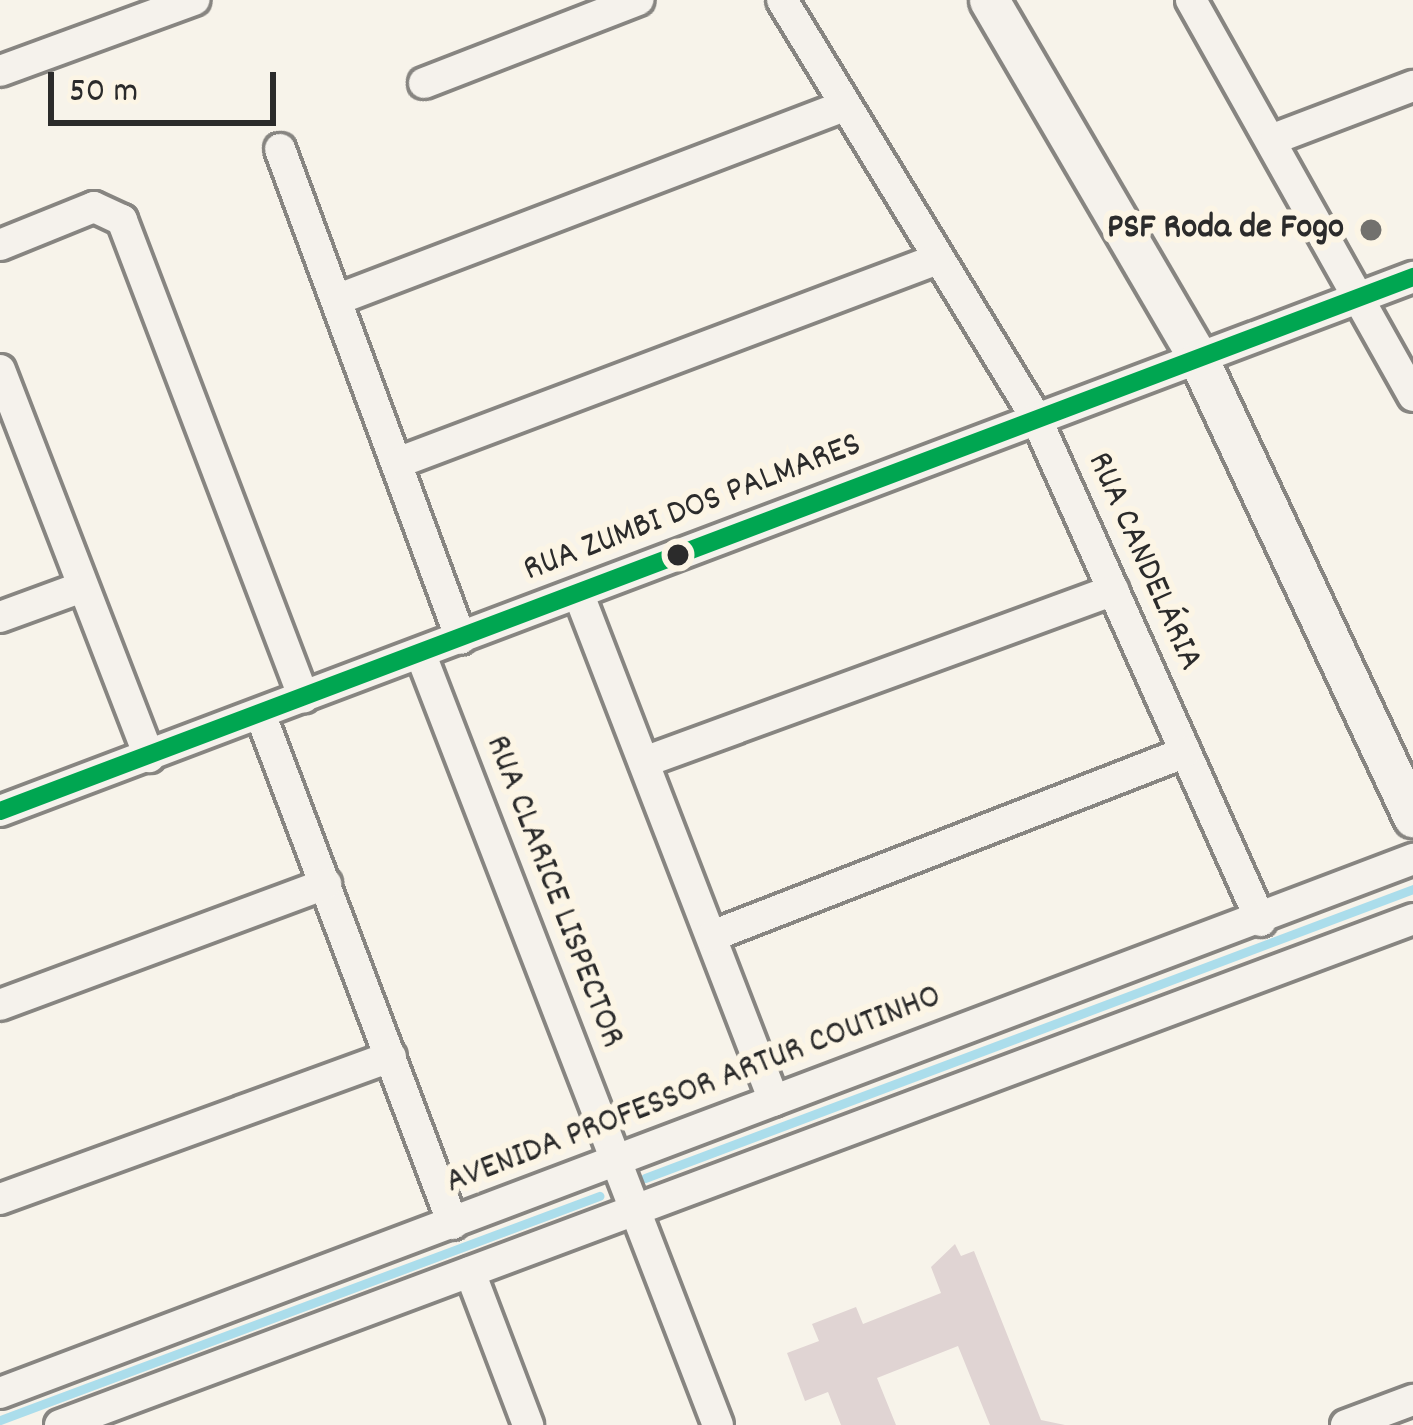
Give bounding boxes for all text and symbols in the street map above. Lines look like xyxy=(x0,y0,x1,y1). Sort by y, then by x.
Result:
scale bar xyxy=(54,48,282,122)
text: 50 m xyxy=(69,67,138,119)
place label: PSF Roda de Fogo xyxy=(1107,208,1344,252)
marker: PSF Roda de Fogo xyxy=(1355,214,1387,246)
street label: RUA ZUMBI DOS PALMARES xyxy=(518,425,868,593)
street label: RUA CANDELÁRIA xyxy=(1076,446,1210,678)
unlabelled marker xyxy=(667,544,689,566)
street label: RUA CLARICE LISPECTOR xyxy=(474,730,632,1054)
street label: AVENIDA PROFESSOR ARTUR COUTINHO xyxy=(440,976,948,1206)

